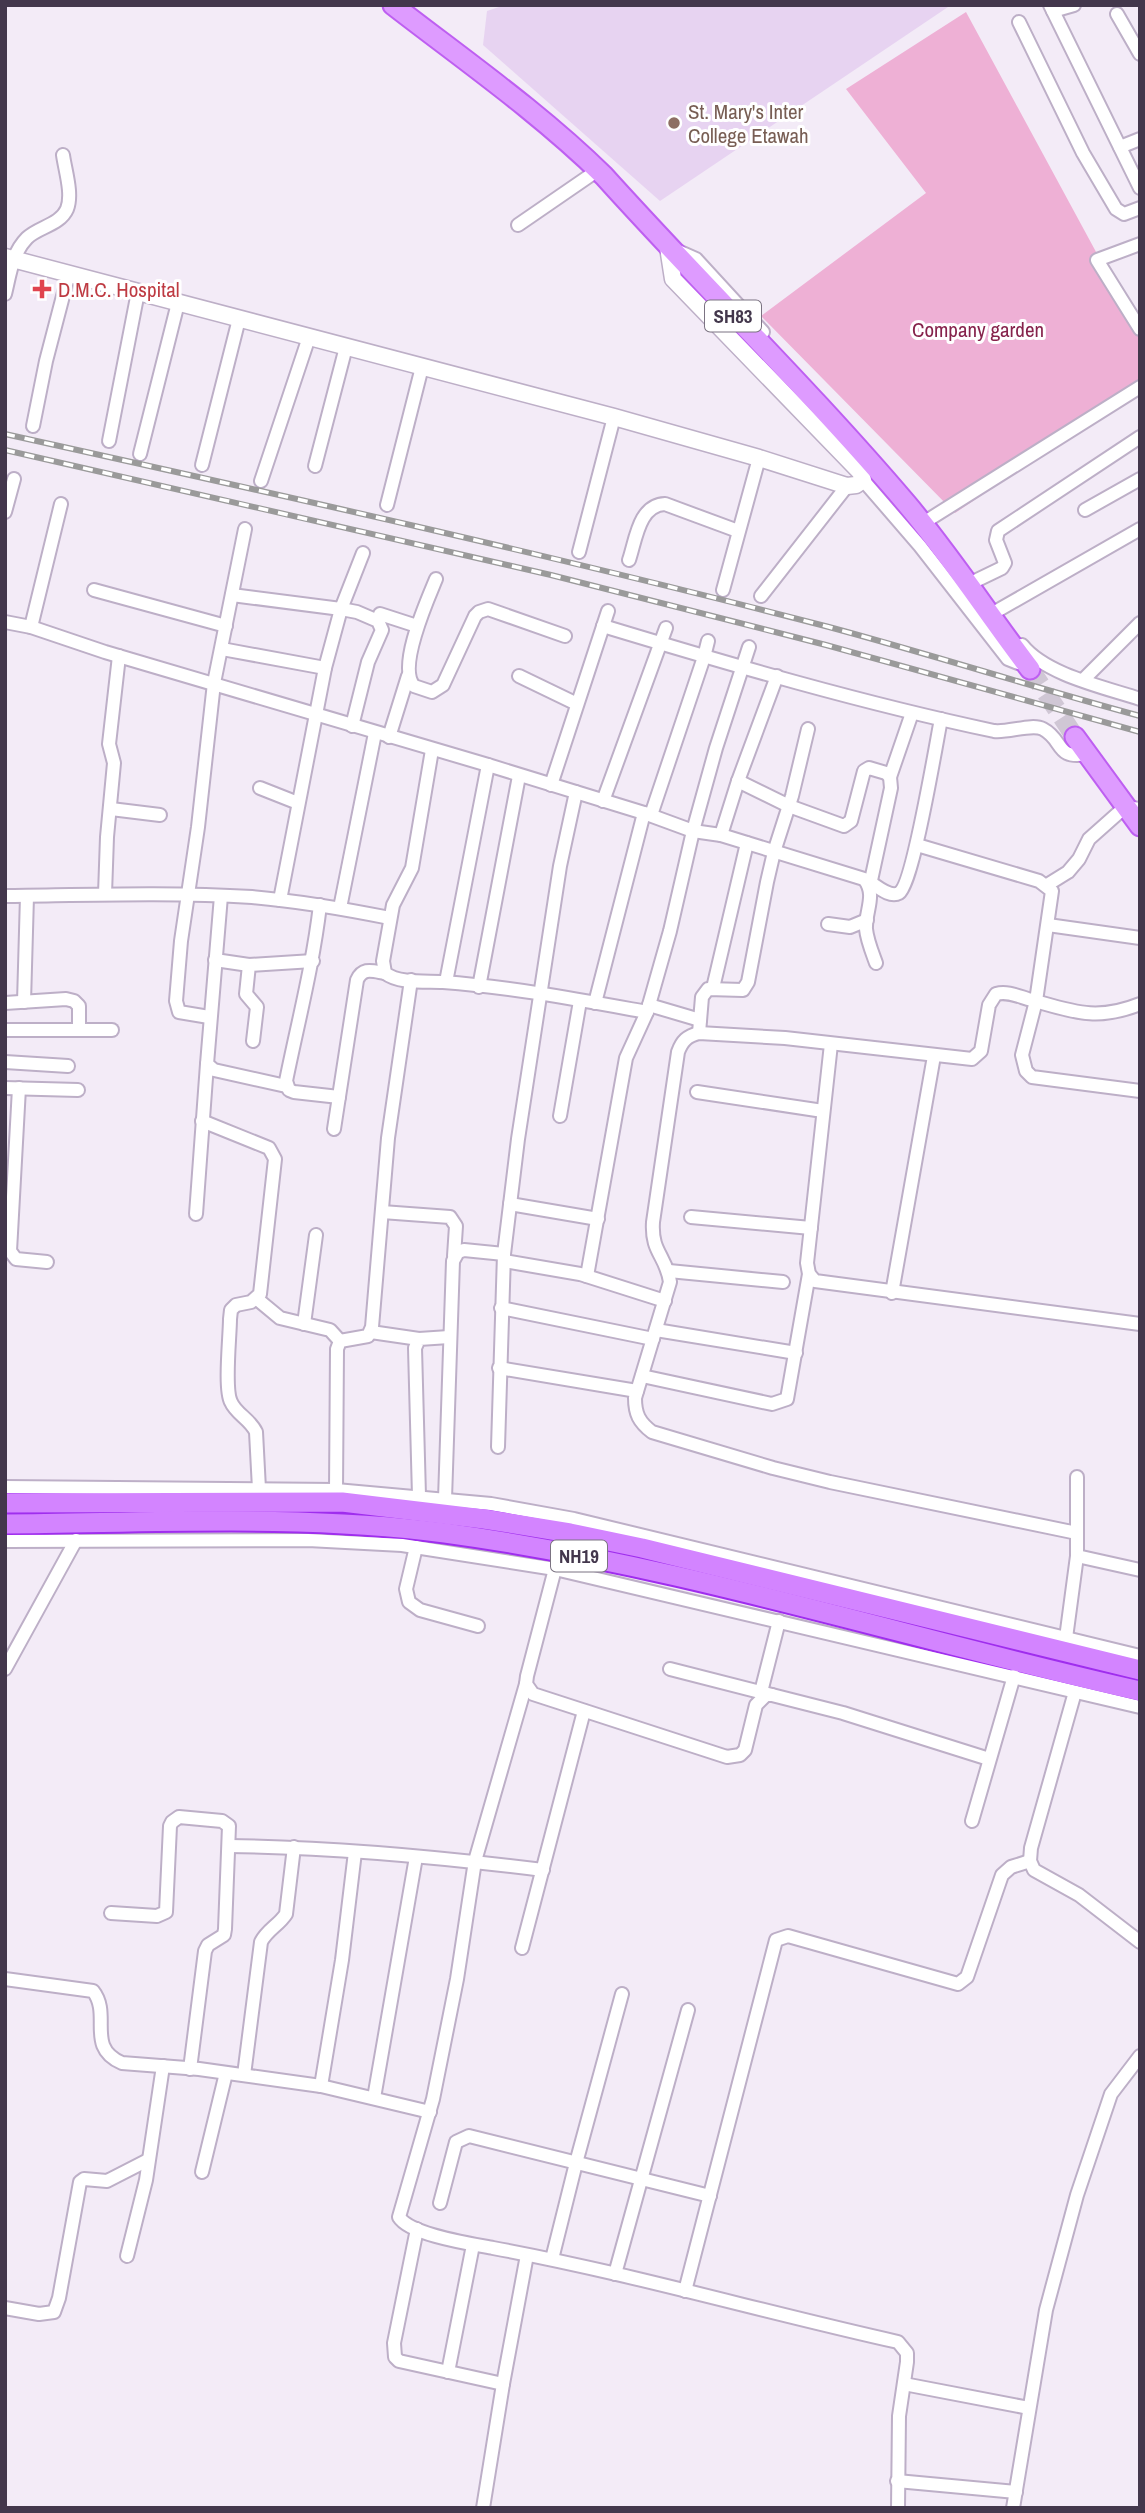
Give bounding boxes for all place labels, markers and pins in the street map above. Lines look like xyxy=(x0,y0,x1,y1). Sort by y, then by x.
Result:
place label: St. Mary's Inter College Etawah xyxy=(688,97,809,150)
marker: St. Mary's Inter College Etawah xyxy=(666,115,682,131)
place label: D.M.C. Hospital xyxy=(58,275,180,304)
marker: D.M.C. Hospital xyxy=(32,279,52,299)

